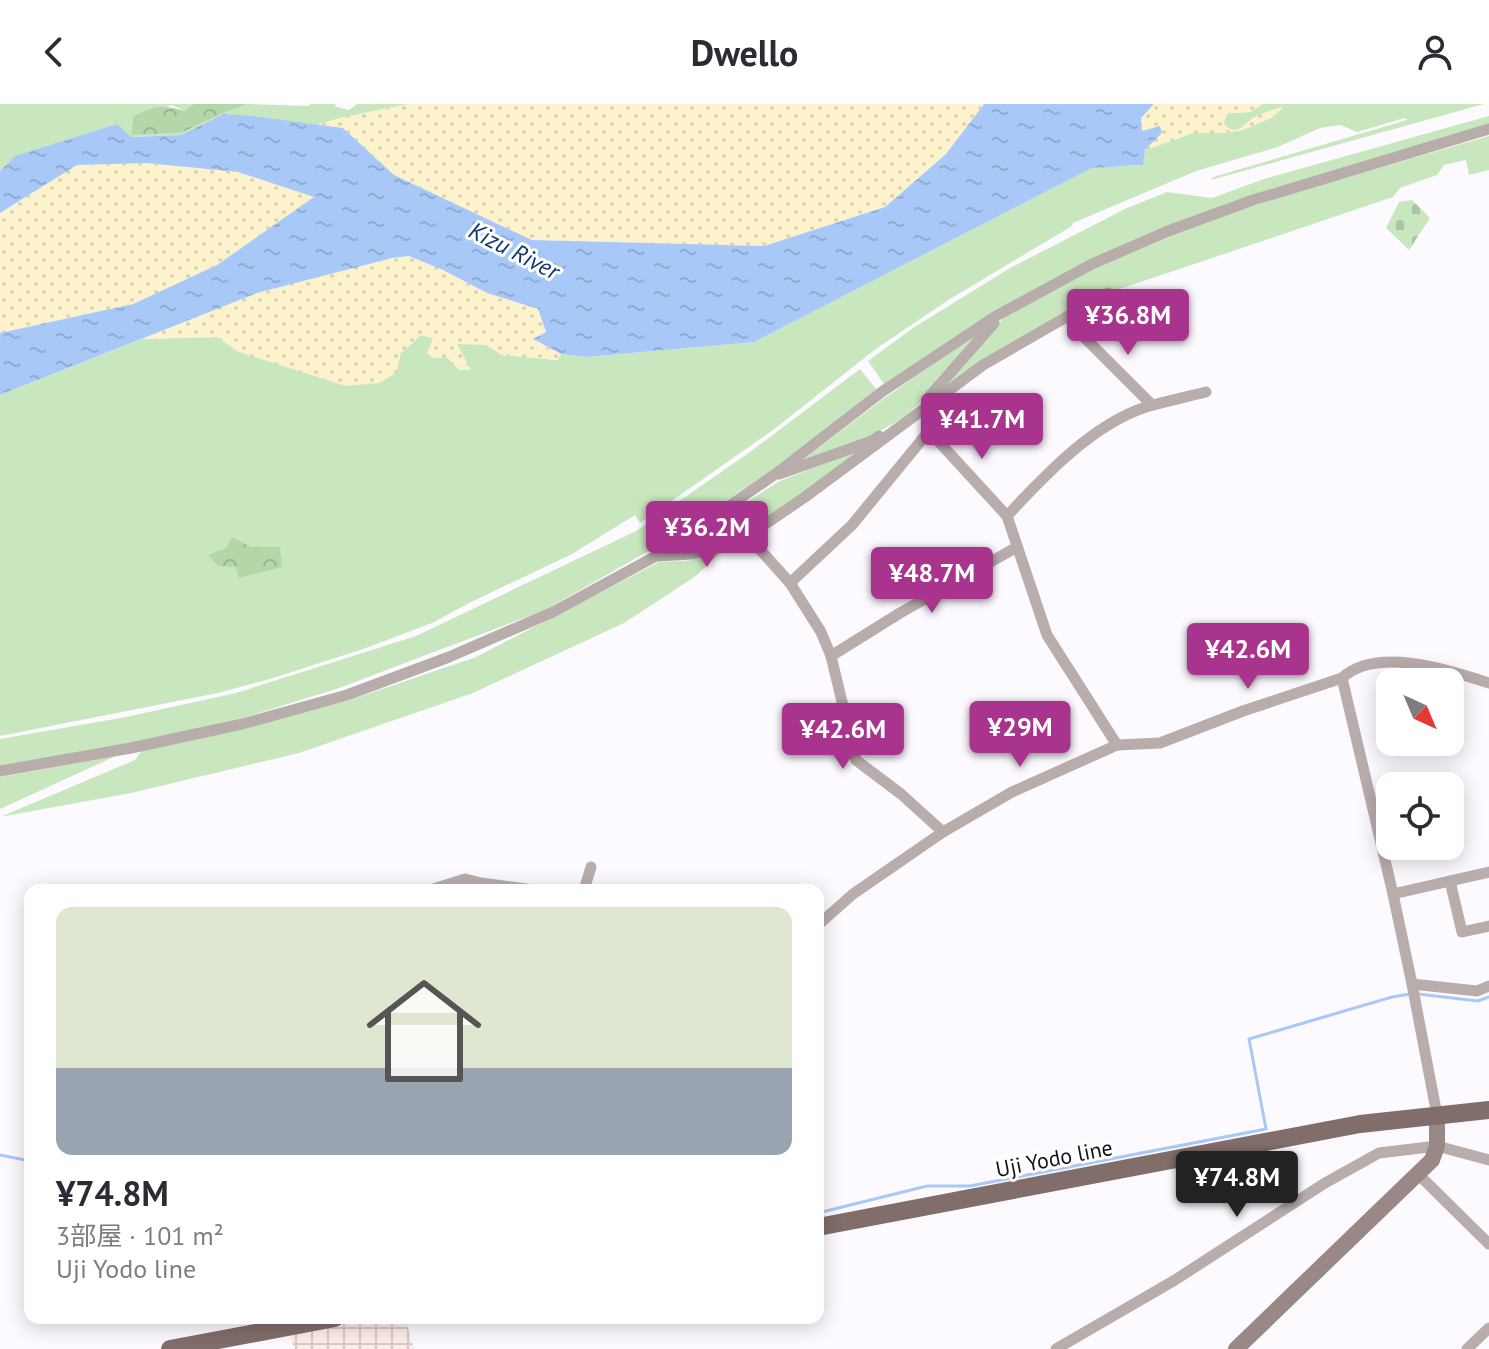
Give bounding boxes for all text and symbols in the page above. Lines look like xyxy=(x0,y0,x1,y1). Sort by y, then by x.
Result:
text: Dwello xyxy=(691,29,798,76)
icon: back xyxy=(32,30,76,74)
icon: person xyxy=(1413,30,1457,74)
water label: Kizu River xyxy=(464,215,566,287)
pin: ¥36.8M xyxy=(1063,289,1193,357)
text: ¥36.8M xyxy=(1085,298,1171,331)
pin: ¥41.7M xyxy=(917,393,1047,461)
text: ¥41.7M xyxy=(939,402,1025,435)
pin: ¥36.2M xyxy=(642,501,772,569)
text: ¥36.2M xyxy=(664,510,750,543)
pin: ¥48.7M xyxy=(867,547,997,615)
text: ¥48.7M xyxy=(889,556,975,589)
pin: ¥42.6M xyxy=(1183,623,1313,691)
text: ¥42.6M xyxy=(1205,632,1291,665)
north arrow xyxy=(1376,668,1464,756)
map controls xyxy=(1376,668,1464,860)
pin: ¥29M xyxy=(973,701,1067,769)
pin: ¥42.6M xyxy=(778,703,908,771)
text: ¥29M xyxy=(987,710,1053,743)
text: ¥42.6M xyxy=(800,712,886,745)
button: locate xyxy=(1376,772,1464,860)
icon: home xyxy=(352,959,496,1103)
street label: Uji Yodo line xyxy=(993,1133,1115,1183)
pin: ¥74.8M xyxy=(1172,1151,1302,1219)
text: ¥74.8M xyxy=(1194,1160,1280,1193)
text: ¥74.8M xyxy=(56,1171,169,1215)
text: 3部屋 · 101 m² xyxy=(56,1219,224,1252)
text: Uji Yodo line xyxy=(56,1252,196,1285)

